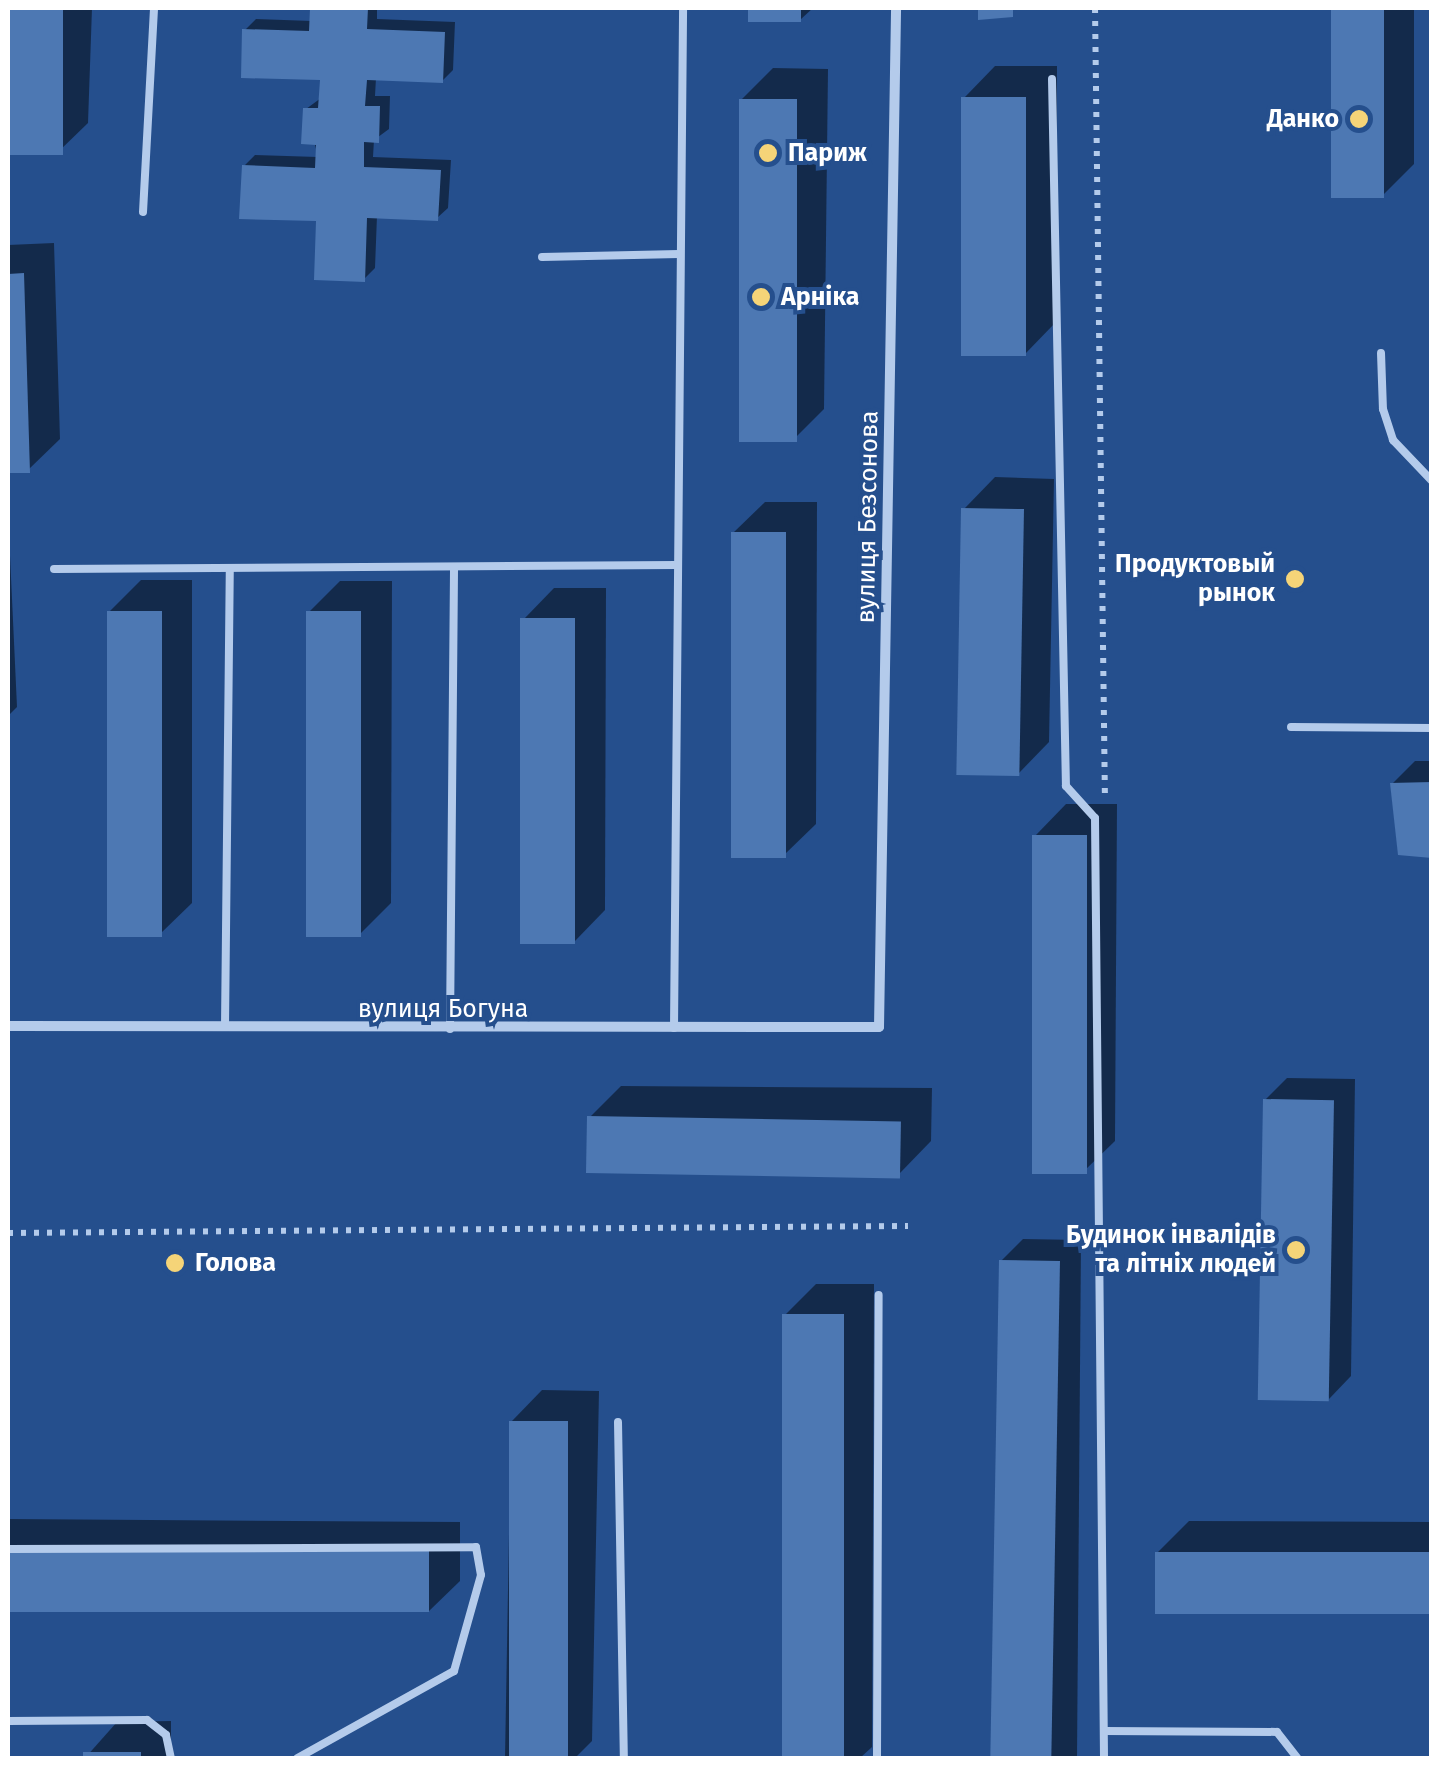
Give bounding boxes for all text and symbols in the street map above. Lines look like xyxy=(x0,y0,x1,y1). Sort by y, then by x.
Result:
place label: Данко xyxy=(1267,104,1339,134)
marker: Данко xyxy=(1348,108,1370,130)
place label: Париж xyxy=(788,138,867,168)
marker: Париж xyxy=(757,142,779,164)
place label: Арніка xyxy=(781,282,859,312)
marker: Арніка xyxy=(750,286,772,308)
street label: вулиця Безсонова xyxy=(851,410,885,624)
place label: Продуктовый рынок xyxy=(1115,550,1275,609)
marker: Продуктовый рынок xyxy=(1284,568,1306,590)
street label: вулиця Богуна xyxy=(358,994,528,1024)
place label: Будинок інвалідів та літніх людей xyxy=(1066,1221,1276,1280)
marker: Будинок інвалідів та літніх людей xyxy=(1285,1239,1307,1261)
place label: Голова xyxy=(195,1248,276,1278)
marker: Голова xyxy=(164,1252,186,1274)

